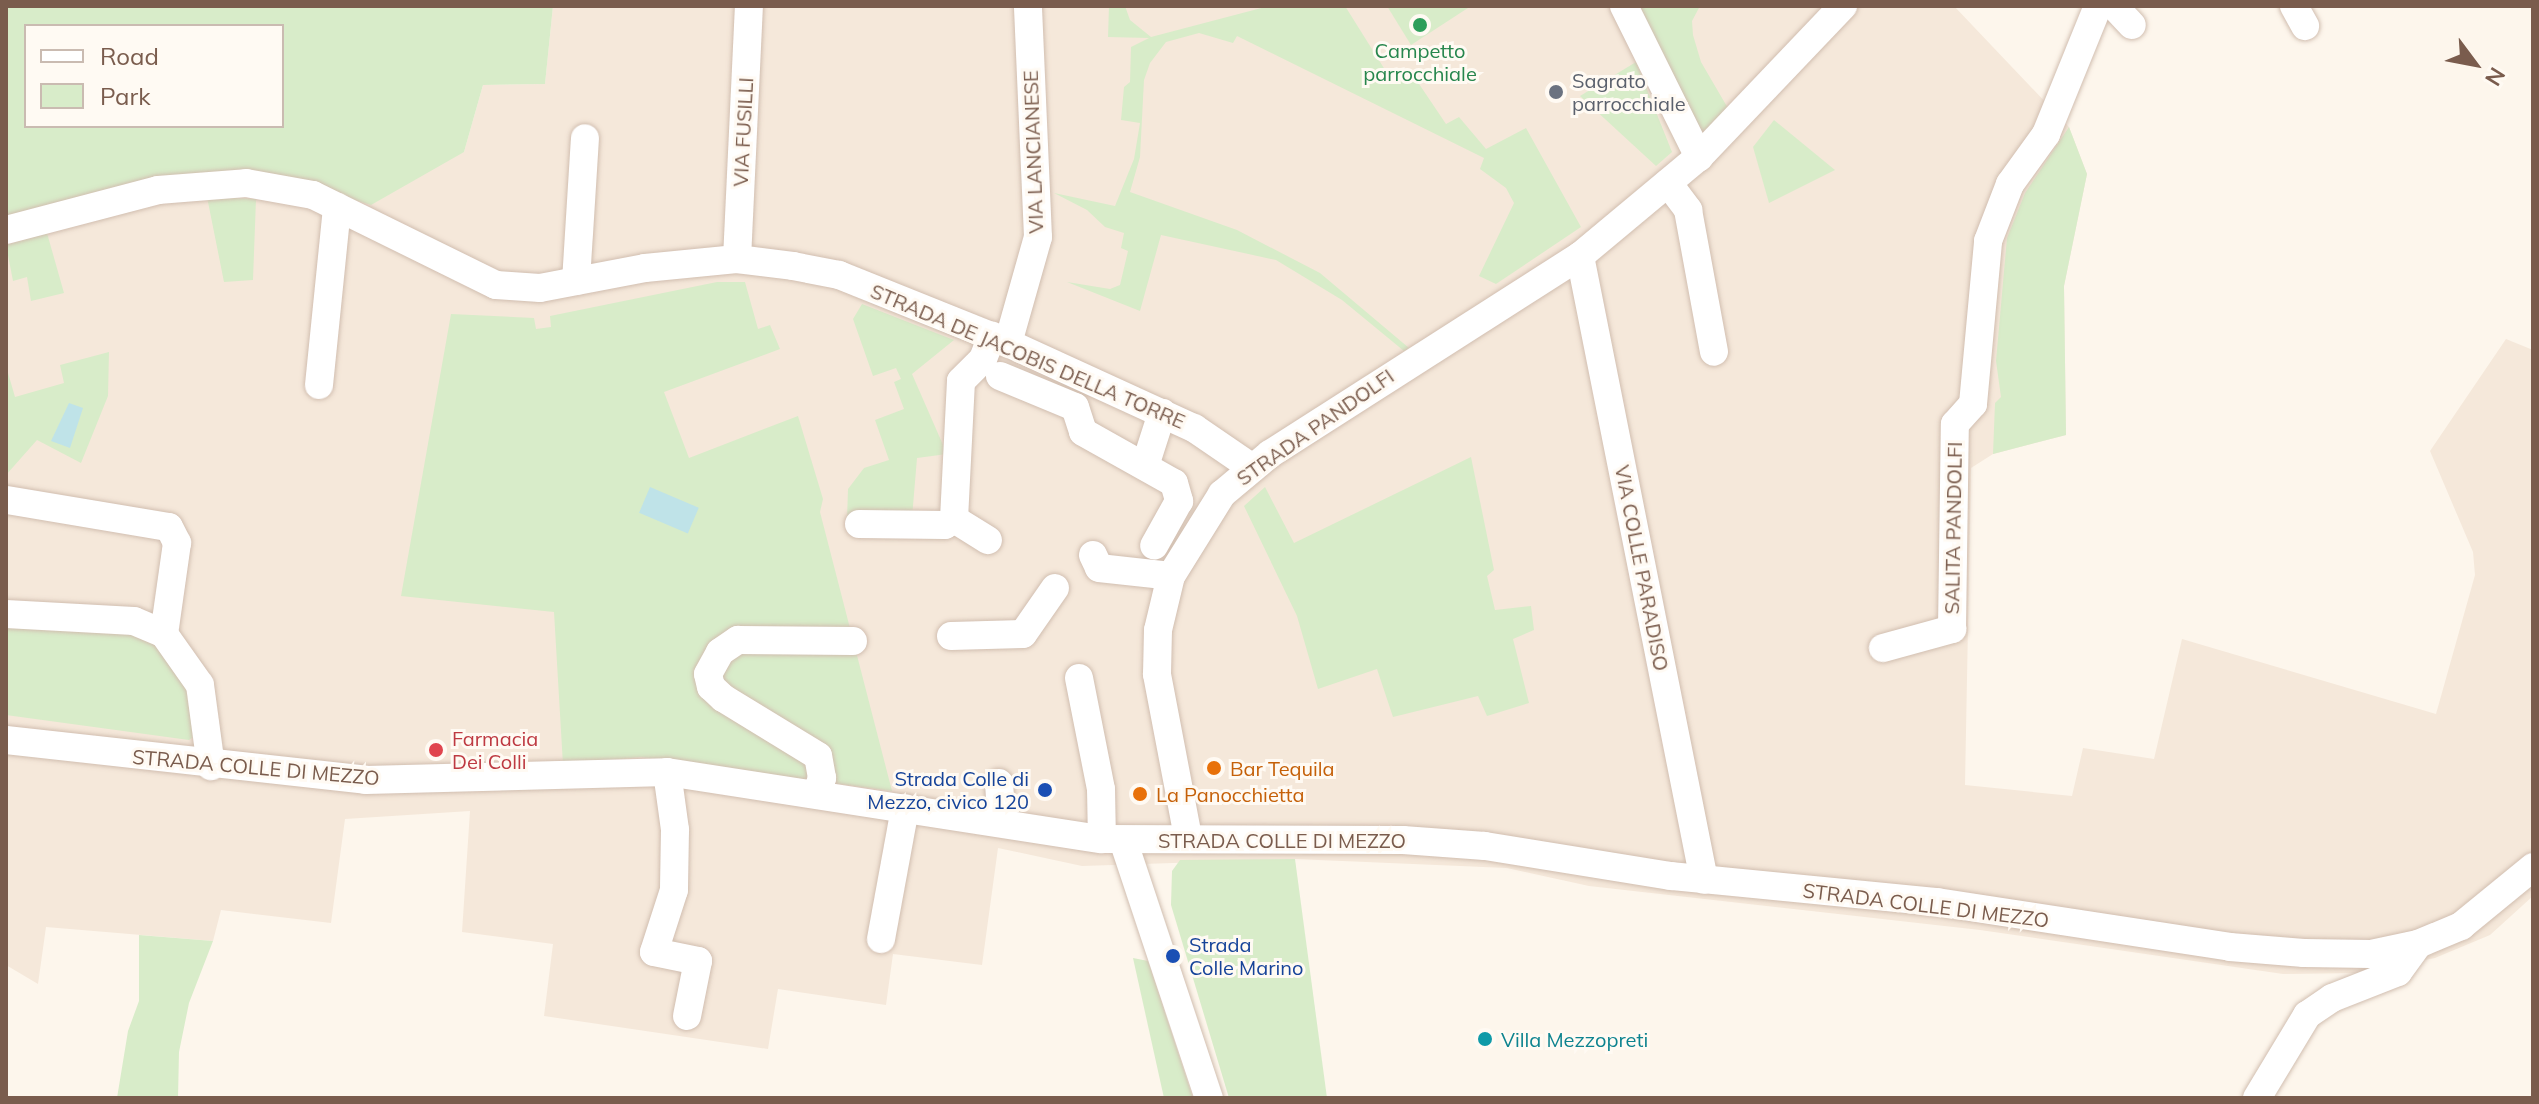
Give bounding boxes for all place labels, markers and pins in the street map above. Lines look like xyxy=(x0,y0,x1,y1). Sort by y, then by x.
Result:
marker: Campetto parrocchiale xyxy=(1411,16,1429,34)
place label: Campetto parrocchiale xyxy=(1363,38,1477,85)
place label: Sagrato parrocchiale xyxy=(1572,68,1686,115)
marker: Sagrato parrocchiale xyxy=(1547,83,1565,101)
place label: Farmacia Dei Colli xyxy=(452,726,538,773)
marker: Farmacia Dei Colli xyxy=(427,741,445,759)
place label: Bar Tequila xyxy=(1230,756,1335,780)
marker: Bar Tequila xyxy=(1205,759,1223,777)
place label: Strada Colle di Mezzo, civico 120 xyxy=(867,766,1029,813)
marker: Strada Colle di Mezzo, civico 120 xyxy=(1036,781,1054,799)
place label: La Panocchietta xyxy=(1156,782,1304,806)
marker: La Panocchietta xyxy=(1131,785,1149,803)
place label: Strada Colle Marino xyxy=(1189,932,1303,979)
marker: Strada Colle Marino xyxy=(1164,947,1182,965)
place label: Villa Mezzopreti xyxy=(1501,1027,1648,1051)
marker: Villa Mezzopreti xyxy=(1476,1030,1494,1048)

